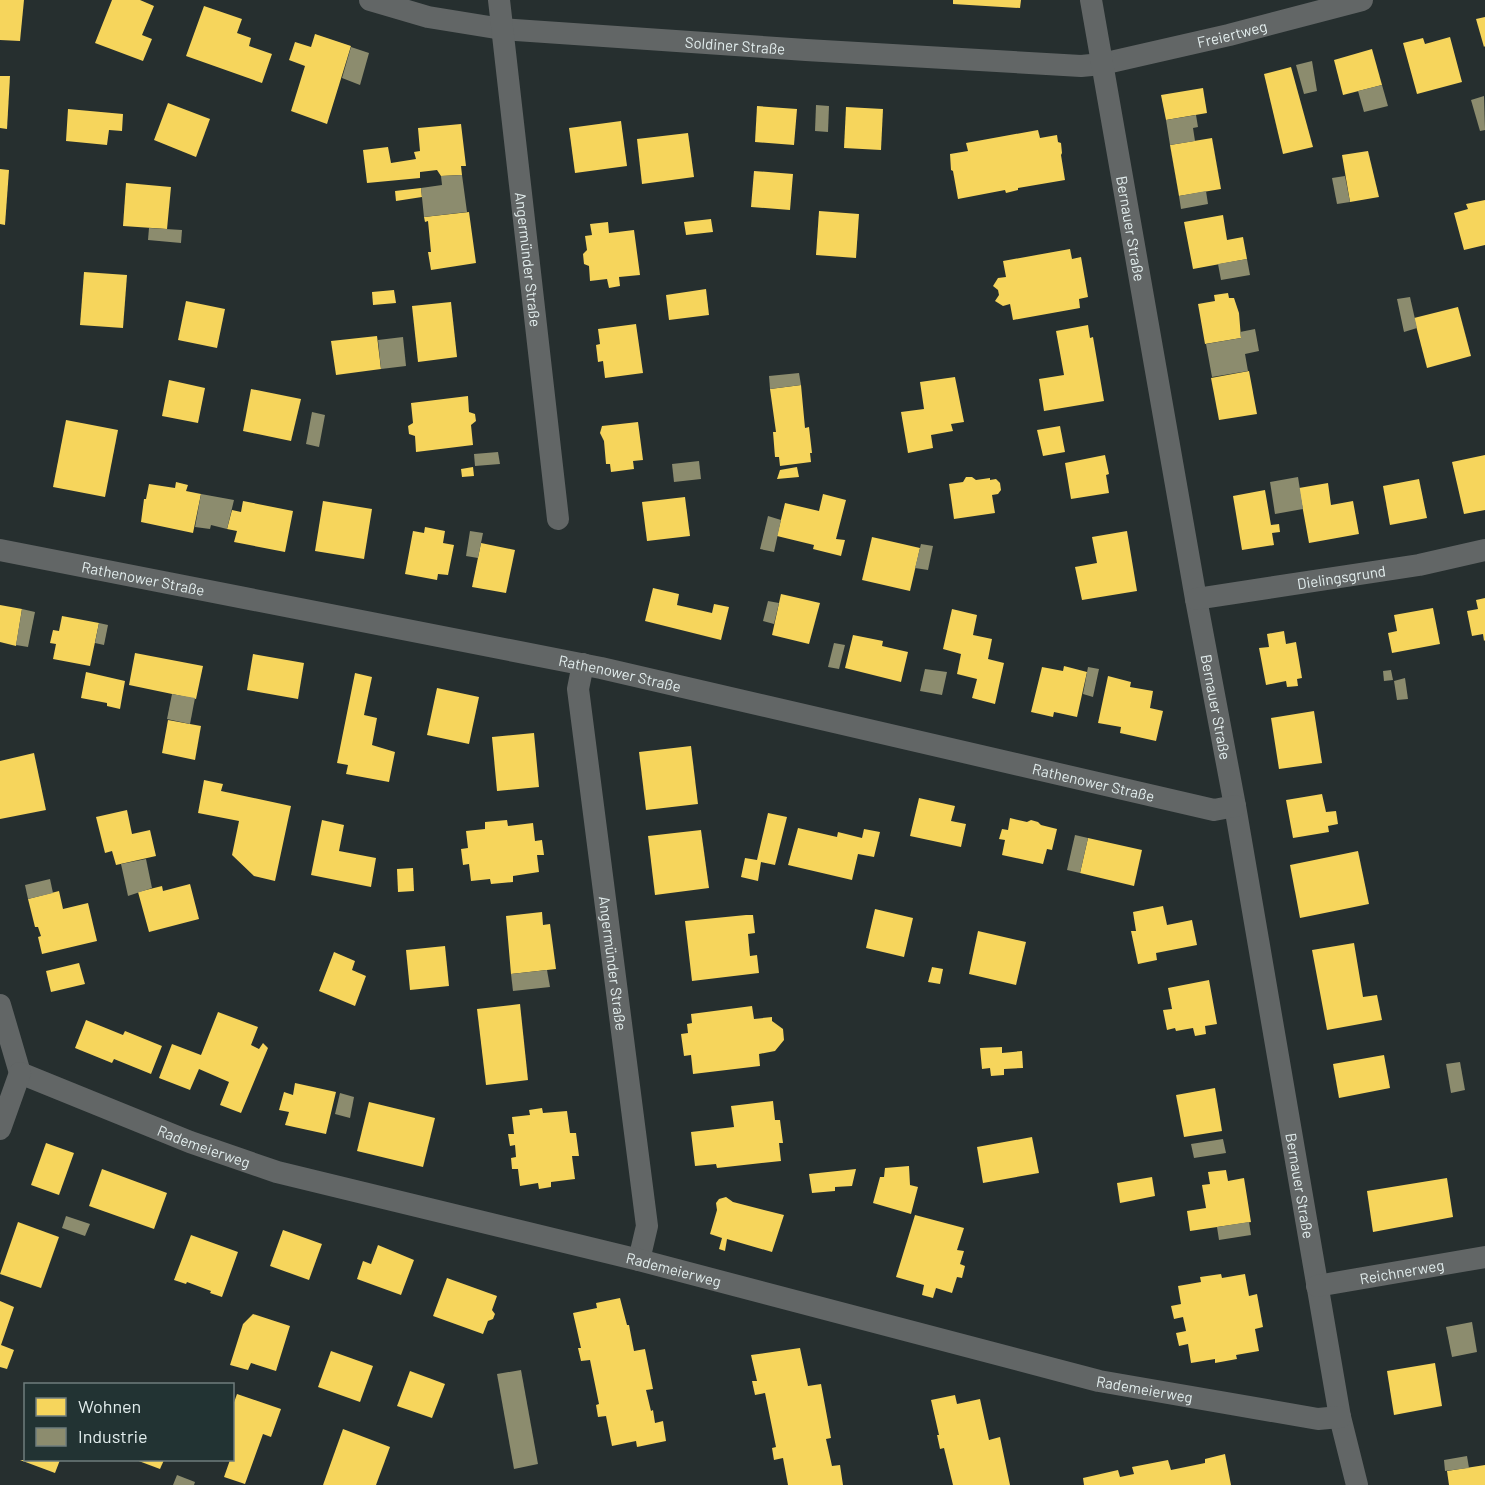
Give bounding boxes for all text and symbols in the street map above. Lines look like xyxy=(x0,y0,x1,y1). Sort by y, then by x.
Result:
street label: Freiertweg xyxy=(1195,16,1269,51)
street label: Soldiner Straße xyxy=(684,33,786,58)
street label: Bernauer Straße xyxy=(1113,174,1149,283)
street label: Angermünder Straße xyxy=(512,191,545,328)
street label: Rathenower Straße xyxy=(80,557,206,599)
street label: Dielingsgrund xyxy=(1296,561,1387,592)
street label: Rathenower Straße xyxy=(557,651,683,695)
street label: Bernauer Straße xyxy=(1198,653,1235,761)
street label: Rathenower Straße xyxy=(1031,759,1156,805)
street label: Angermünder Straße xyxy=(596,895,631,1032)
street label: Rademeierweg xyxy=(155,1121,253,1171)
street label: Bernauer Straße xyxy=(1282,1131,1318,1240)
street label: Rademeierweg xyxy=(624,1248,723,1290)
street label: Reichnerweg xyxy=(1358,1255,1445,1287)
street label: Rademeierweg xyxy=(1095,1372,1194,1406)
legend xyxy=(24,1383,234,1461)
text: Wohnen xyxy=(78,1395,141,1417)
text: Industrie xyxy=(78,1425,148,1447)

